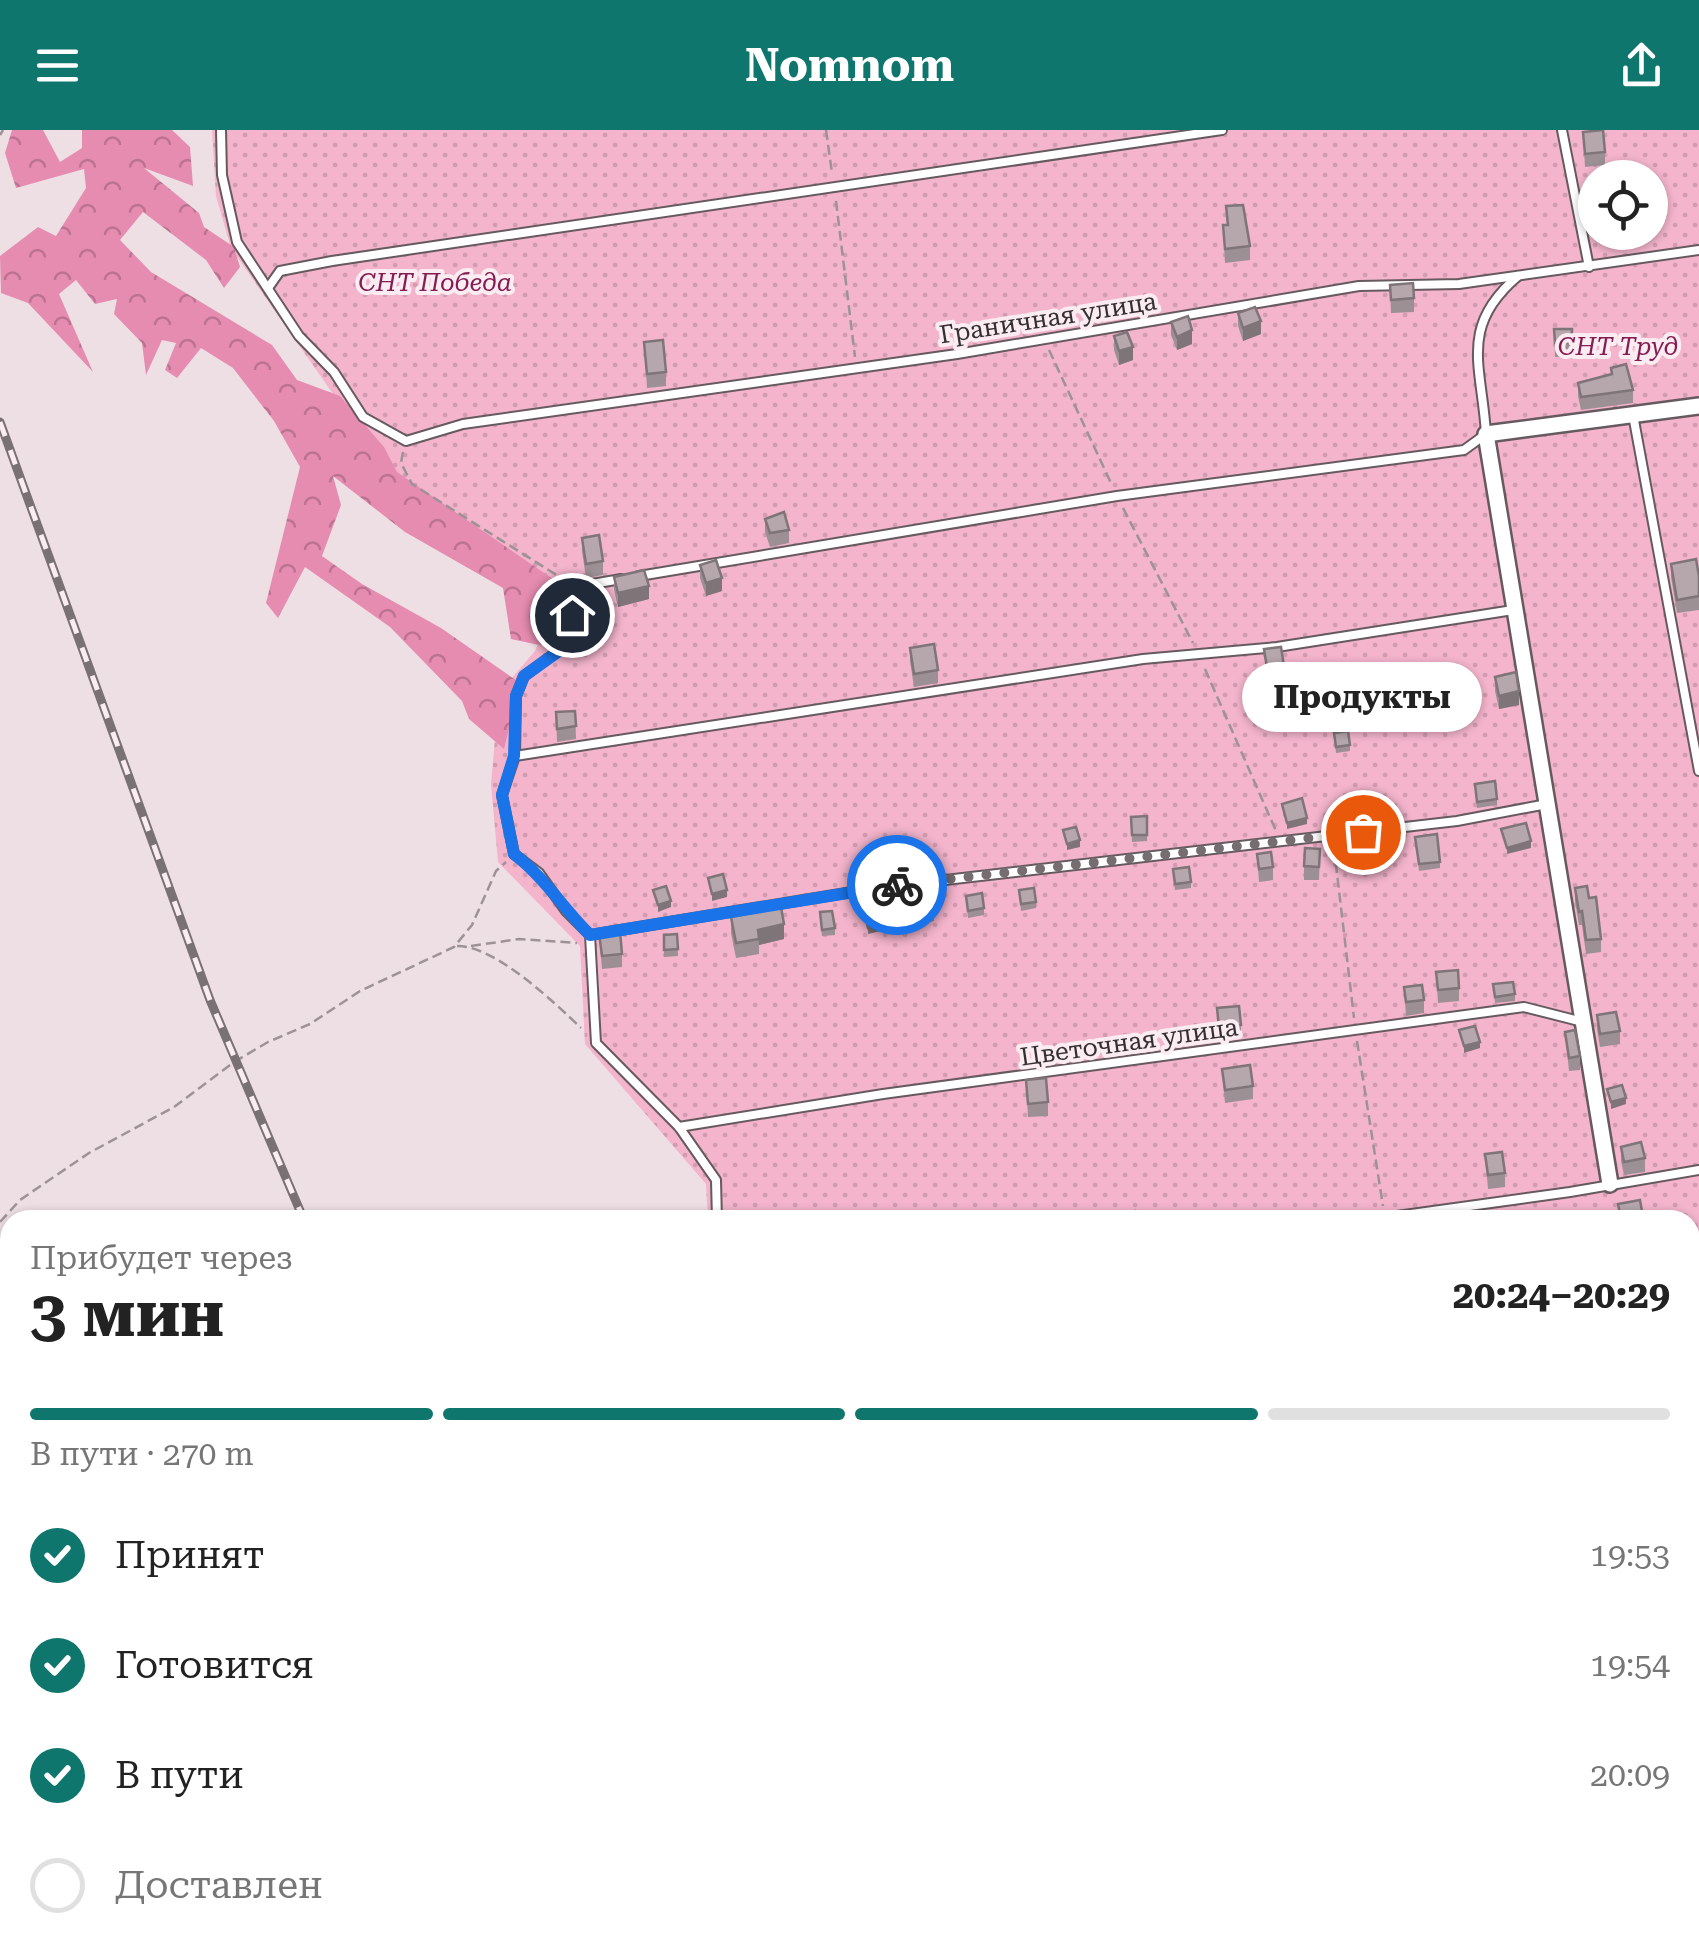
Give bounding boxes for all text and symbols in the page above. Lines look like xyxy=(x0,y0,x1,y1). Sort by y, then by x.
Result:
icon: menu xyxy=(30,38,85,93)
icon: share xyxy=(1614,38,1669,93)
text: Nomnom xyxy=(745,39,954,92)
map controls xyxy=(1578,160,1668,250)
button: locate xyxy=(1578,160,1668,250)
park label: СНТ Победа xyxy=(358,268,512,297)
street label: Граничная улица xyxy=(937,286,1159,349)
park label: СНТ Труд xyxy=(1558,332,1678,361)
pin xyxy=(530,573,615,658)
icon: home xyxy=(545,588,600,643)
callout: Продукты xyxy=(1243,662,1483,732)
text: Продукты xyxy=(1273,678,1451,716)
pin xyxy=(1321,790,1406,875)
icon: bag xyxy=(1336,805,1391,860)
courier xyxy=(847,835,947,935)
icon: bike xyxy=(870,858,925,913)
street label: Цветочная улица xyxy=(1018,1012,1240,1072)
text: Прибудет через xyxy=(30,1239,293,1277)
text: 20:24–20:29 xyxy=(1453,1273,1670,1317)
text: 3 мин xyxy=(30,1276,224,1352)
text: В пути · 270 m xyxy=(30,1435,254,1473)
icon: check xyxy=(30,1528,85,1583)
text: Принят xyxy=(115,1533,265,1577)
text: 19:53 xyxy=(1590,1536,1670,1574)
icon: check xyxy=(30,1638,85,1693)
text: Готовится xyxy=(115,1643,314,1687)
text: 19:54 xyxy=(1590,1646,1670,1684)
icon: check xyxy=(30,1748,85,1803)
text: В пути xyxy=(115,1753,244,1797)
text: 20:09 xyxy=(1590,1756,1670,1794)
text: Доставлен xyxy=(115,1863,323,1907)

